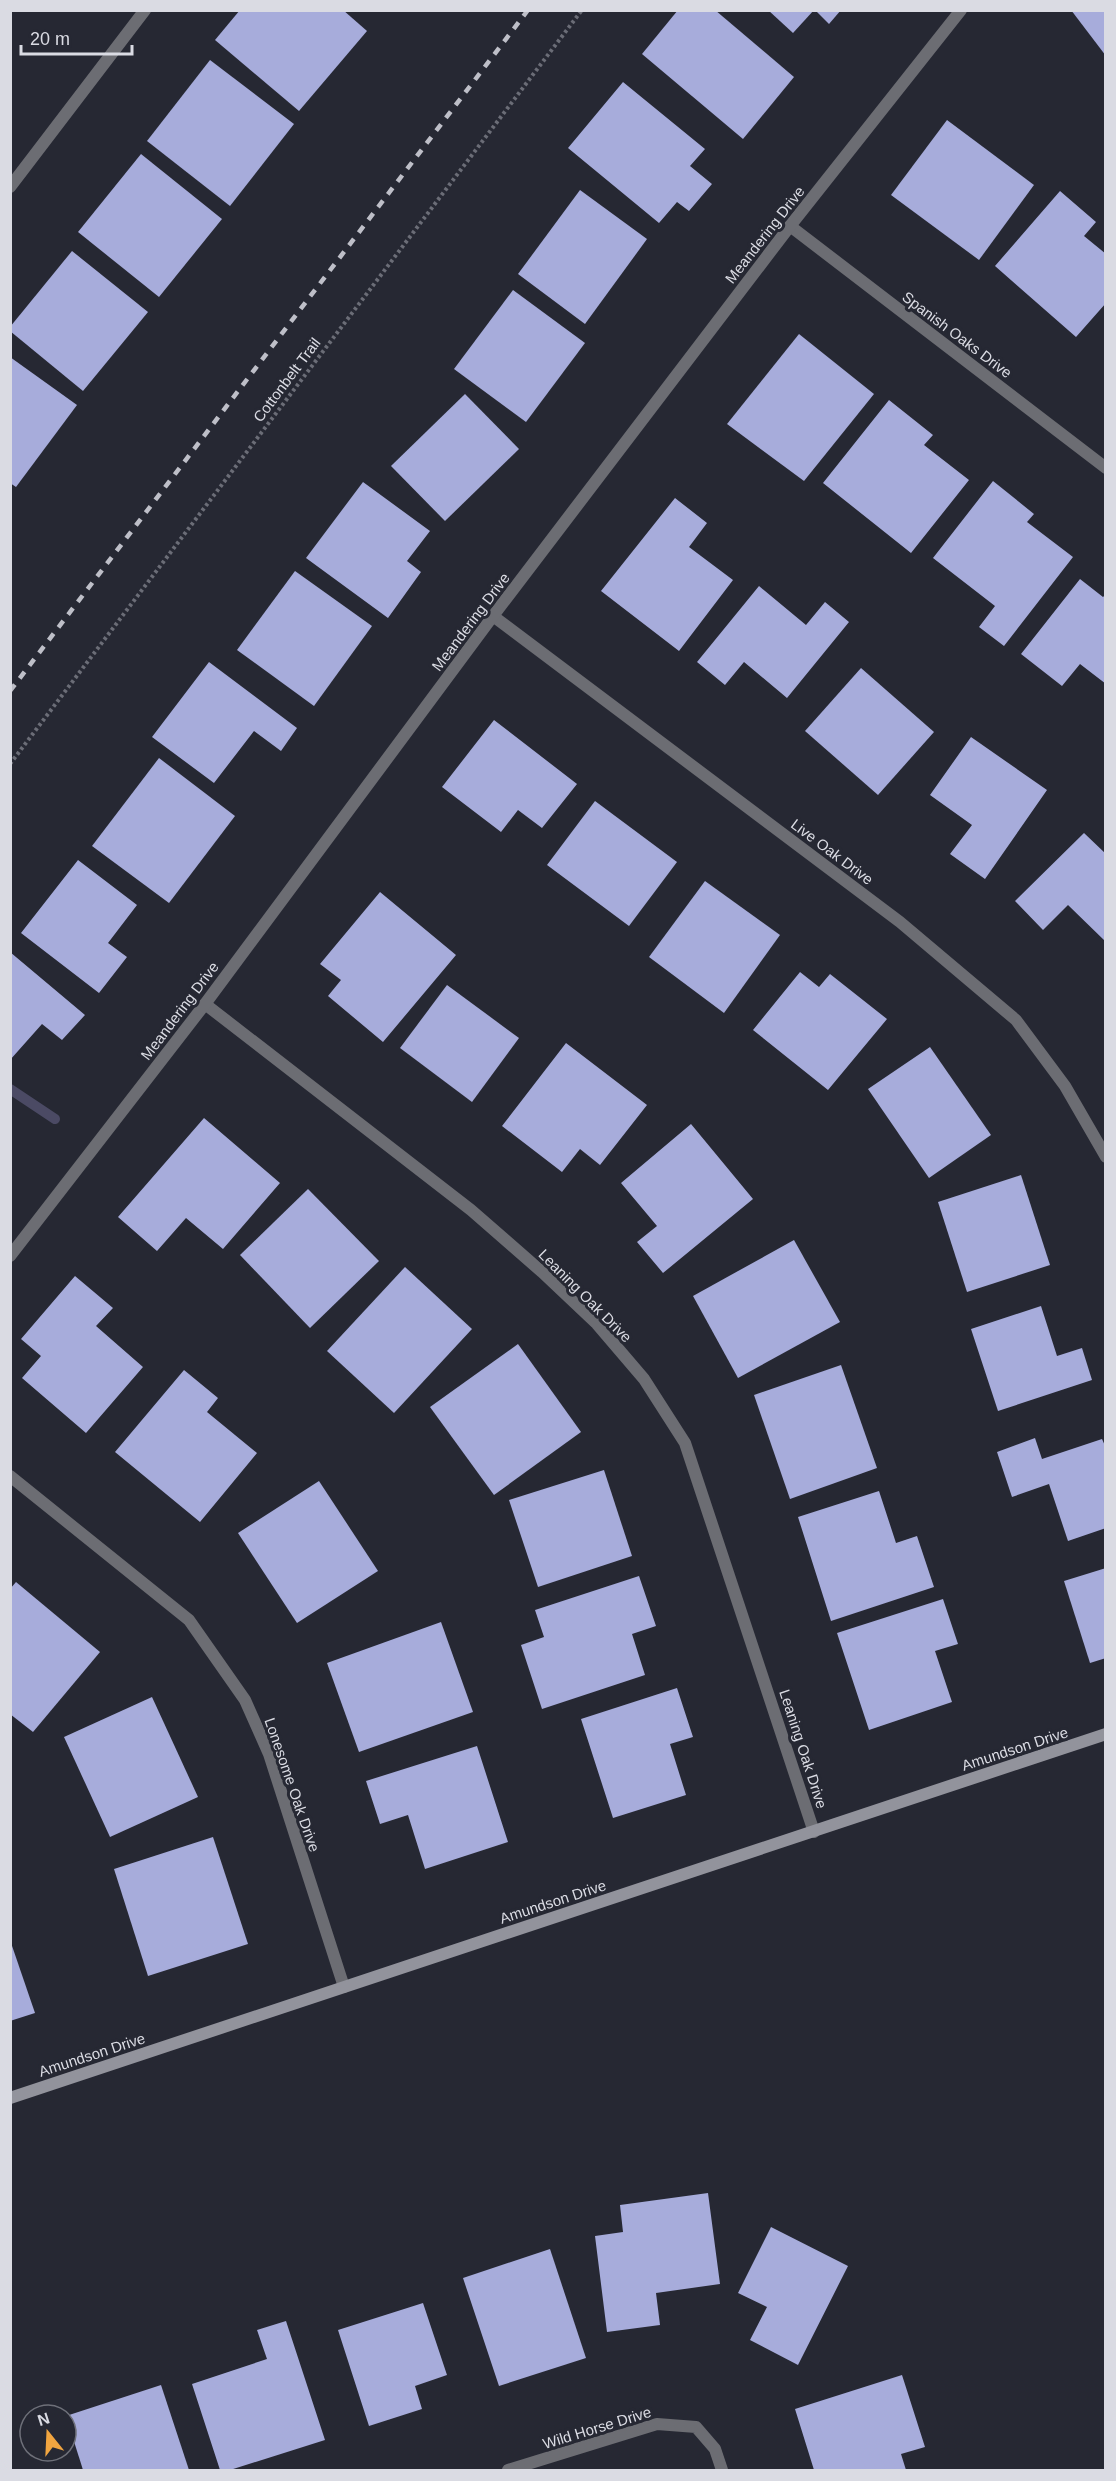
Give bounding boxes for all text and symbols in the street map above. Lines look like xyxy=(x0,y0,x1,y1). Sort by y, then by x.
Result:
scale bar xyxy=(21,18,132,56)
text: 20 m xyxy=(30,29,70,49)
street label: Meandering Drive xyxy=(721,183,808,287)
street label: Spanish Oaks Drive xyxy=(899,288,1015,381)
street label: Cottonbelt Trail xyxy=(249,334,324,425)
street label: Meandering Drive xyxy=(428,569,513,674)
street label: Live Oak Drive xyxy=(788,815,877,888)
street label: Meandering Drive xyxy=(137,958,222,1063)
street label: Leaning Oak Drive xyxy=(535,1246,635,1346)
street label: Leaning Oak Drive xyxy=(776,1687,831,1811)
street label: Lonesome Oak Drive xyxy=(261,1715,323,1854)
street label: Amundson Drive xyxy=(959,1723,1070,1774)
street label: Amundson Drive xyxy=(497,1876,608,1927)
street label: Amundson Drive xyxy=(36,2029,147,2080)
north arrow xyxy=(18,2403,78,2463)
street label: Wild Horse Drive xyxy=(541,2403,653,2452)
text: N xyxy=(35,2409,52,2429)

